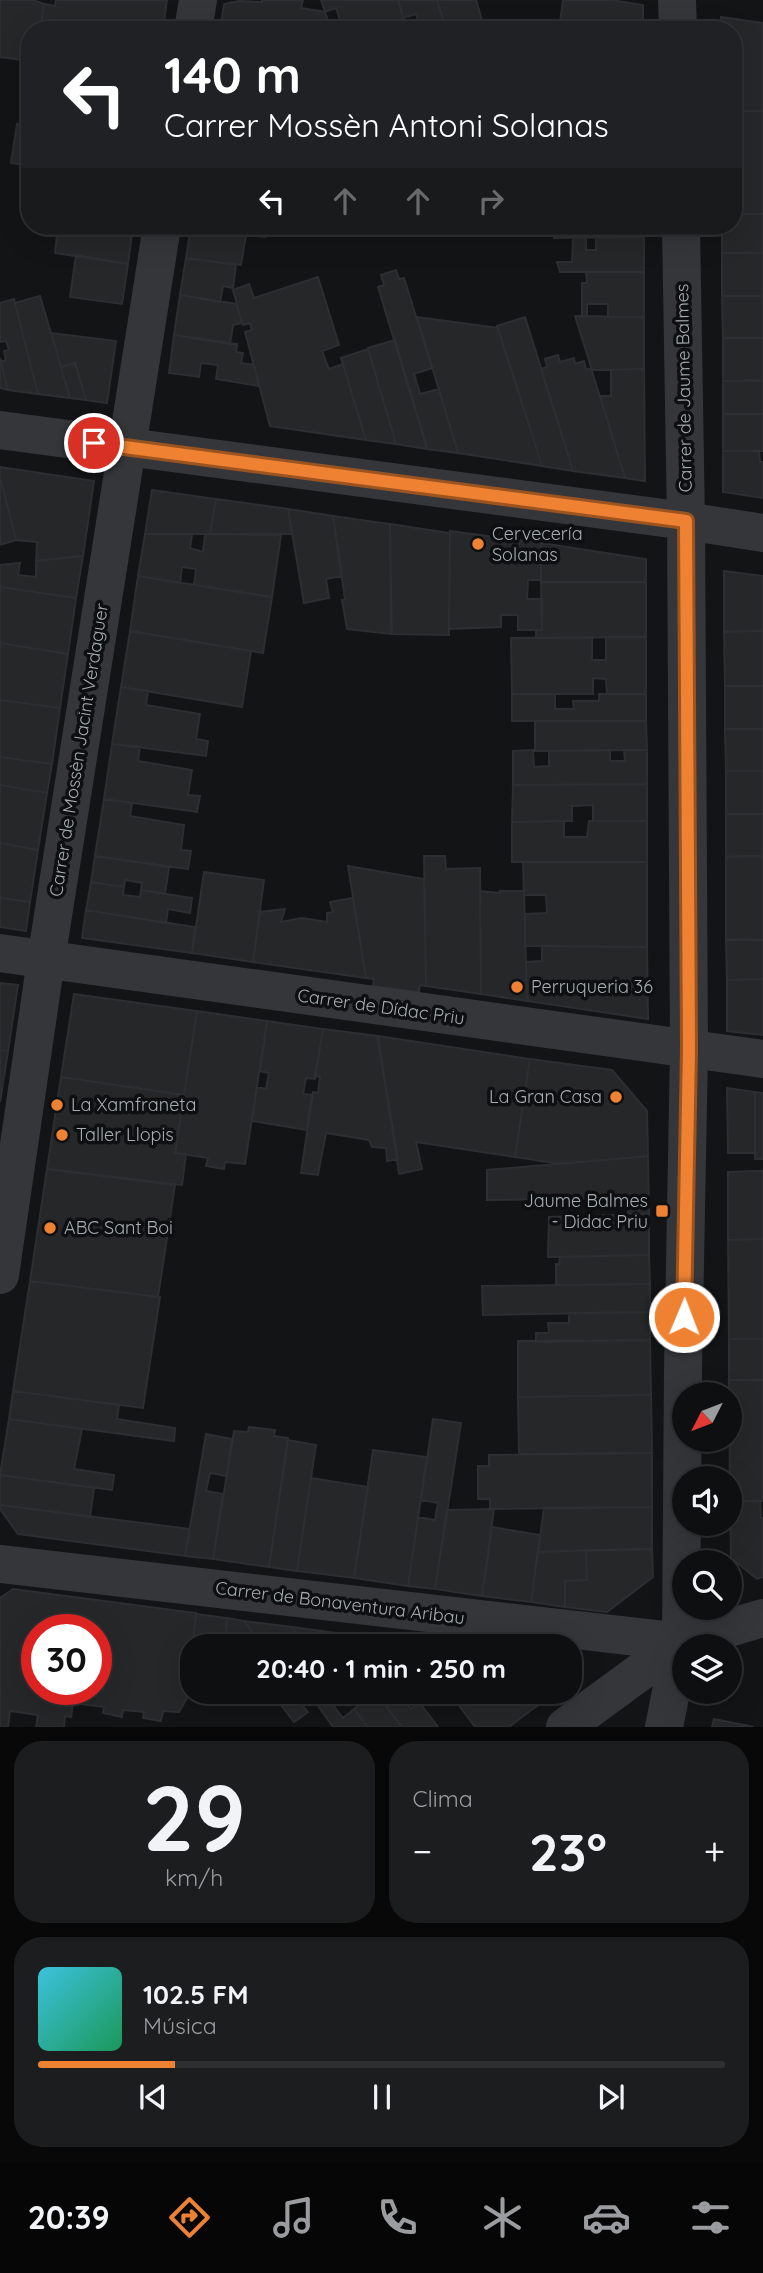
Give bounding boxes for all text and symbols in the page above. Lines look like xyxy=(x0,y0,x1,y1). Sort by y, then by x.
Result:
text: 140 m xyxy=(164,44,301,105)
icon: left xyxy=(49,49,140,140)
text: Carrer Mossèn Antoni Solanas xyxy=(164,105,609,145)
icon: left xyxy=(253,182,291,220)
icon: ahead xyxy=(326,182,364,220)
icon: ahead xyxy=(399,182,437,220)
icon: right xyxy=(472,182,510,220)
street label: Carrer de Jaume Balmes xyxy=(670,283,697,493)
pin xyxy=(64,413,124,473)
icon: arrive xyxy=(75,424,113,462)
place label: Cervecería Solanas xyxy=(492,522,583,566)
marker: Cervecería Solanas xyxy=(470,536,486,552)
street label: Carrer de Mossèn Jacint Verdaguer xyxy=(44,602,113,898)
place label: Perruqueria 36 xyxy=(531,975,653,998)
marker: Perruqueria 36 xyxy=(509,979,525,995)
street label: Carrer de Dídac Priu xyxy=(296,983,466,1030)
place label: La Gran Casa xyxy=(489,1085,602,1108)
marker: La Gran Casa xyxy=(608,1089,624,1105)
place label: La Xamfraneta xyxy=(71,1093,196,1116)
marker: La Xamfraneta xyxy=(49,1097,65,1113)
place label: Taller Llopis xyxy=(76,1123,174,1146)
marker: Taller Llopis xyxy=(54,1127,70,1143)
place label: Jaume Balmes - Didac Priu xyxy=(523,1189,648,1233)
marker: Jaume Balmes - Didac Priu xyxy=(654,1203,670,1219)
place label: ABC Sant Boi xyxy=(64,1216,173,1239)
marker: ABC Sant Boi xyxy=(42,1220,58,1236)
position arrow xyxy=(647,1280,721,1354)
north arrow xyxy=(672,1382,742,1452)
map controls xyxy=(672,1382,742,1704)
button: sound xyxy=(672,1466,742,1536)
button: search xyxy=(672,1550,742,1620)
street label: Carrer de Bonaventura Aribau xyxy=(214,1576,466,1629)
speed limit sign: 30 xyxy=(21,1614,112,1705)
button: layers xyxy=(672,1634,742,1704)
text: 20:40 · 1 min · 250 m xyxy=(256,1652,506,1685)
text: 29 xyxy=(143,1760,246,1874)
text: Clima xyxy=(413,1784,473,1813)
text: 23° xyxy=(529,1819,607,1884)
text: − xyxy=(413,1827,432,1875)
text: + xyxy=(704,1827,725,1875)
text: km/h xyxy=(165,1863,223,1892)
text: 102.5 FM xyxy=(143,1978,249,2011)
text: Música xyxy=(143,2011,217,2040)
icon: previous xyxy=(134,2078,172,2116)
icon: pause xyxy=(363,2078,401,2116)
icon: next xyxy=(592,2078,630,2116)
icon: directions xyxy=(165,2193,214,2242)
icon: music xyxy=(269,2193,318,2242)
icon: phone xyxy=(373,2193,422,2242)
icon: climate xyxy=(478,2193,527,2242)
icon: car xyxy=(582,2193,631,2242)
icon: filters xyxy=(686,2193,735,2242)
text: 20:39 xyxy=(28,2197,110,2237)

